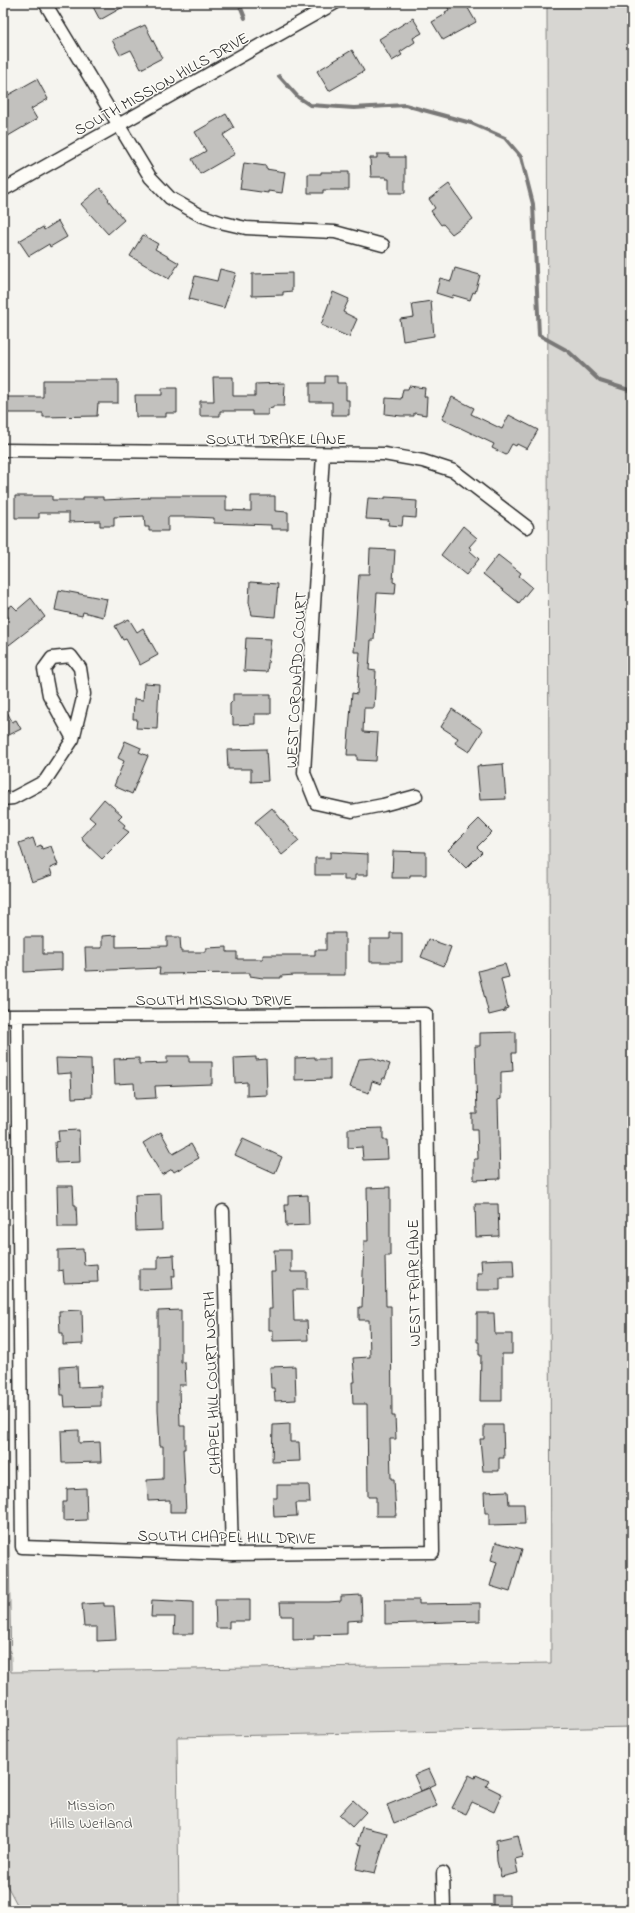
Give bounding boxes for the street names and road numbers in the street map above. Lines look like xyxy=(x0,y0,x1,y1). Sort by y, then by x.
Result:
street label: SOUTH MISSION HILLS DRIVE xyxy=(70,27,254,143)
street label: SOUTH DRAKE LANE xyxy=(206,428,346,452)
street label: WEST CORONADO COURT xyxy=(280,591,314,769)
street label: SOUTH MISSION DRIVE xyxy=(135,989,293,1013)
street label: WEST FRIAR LANE xyxy=(402,1219,428,1347)
street label: CHAPEL HILL COURT NORTH xyxy=(198,1291,228,1475)
street label: SOUTH CHAPEL HILL DRIVE xyxy=(137,1524,317,1552)

